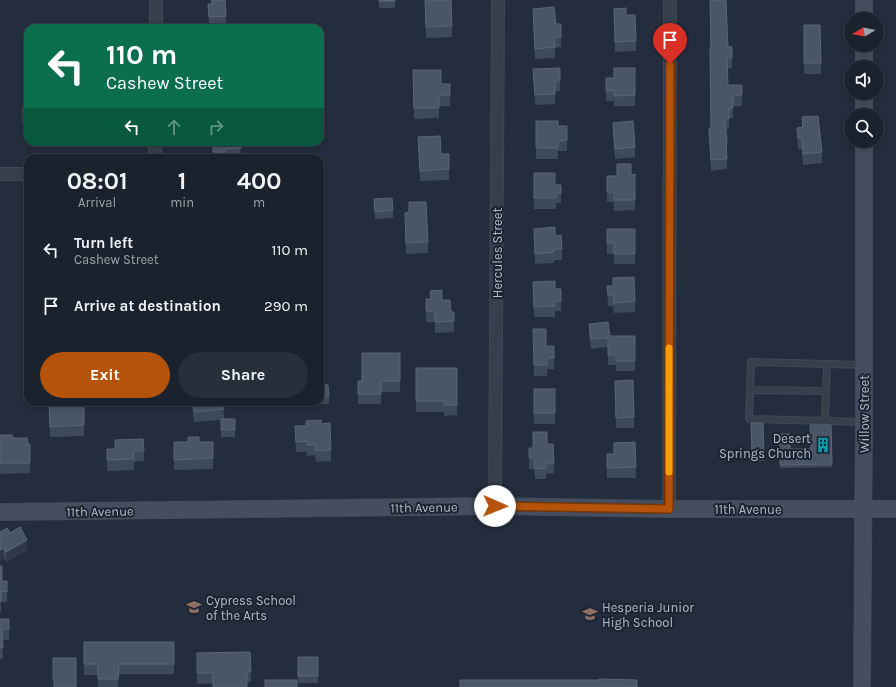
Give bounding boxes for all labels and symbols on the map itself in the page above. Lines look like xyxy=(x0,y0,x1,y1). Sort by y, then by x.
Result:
north arrow xyxy=(844,12,884,52)
pin xyxy=(653,23,687,64)
street label: Hercules Street xyxy=(490,208,505,298)
street label: Willow Street xyxy=(857,375,872,453)
place label: Desert Springs Church xyxy=(719,431,811,461)
building icon: Desert Springs Church xyxy=(814,436,832,454)
position arrow xyxy=(474,485,516,527)
street label: 11th Avenue xyxy=(390,499,458,516)
street label: 11th Avenue xyxy=(714,502,782,517)
street label: 11th Avenue xyxy=(66,503,134,520)
place label: Cypress School of the Arts xyxy=(206,593,296,623)
school or university icon: Cypress School of the Arts xyxy=(185,598,203,616)
place label: Hesperia Junior High School xyxy=(602,600,694,630)
school or university icon: Hesperia Junior High School xyxy=(581,605,599,623)

